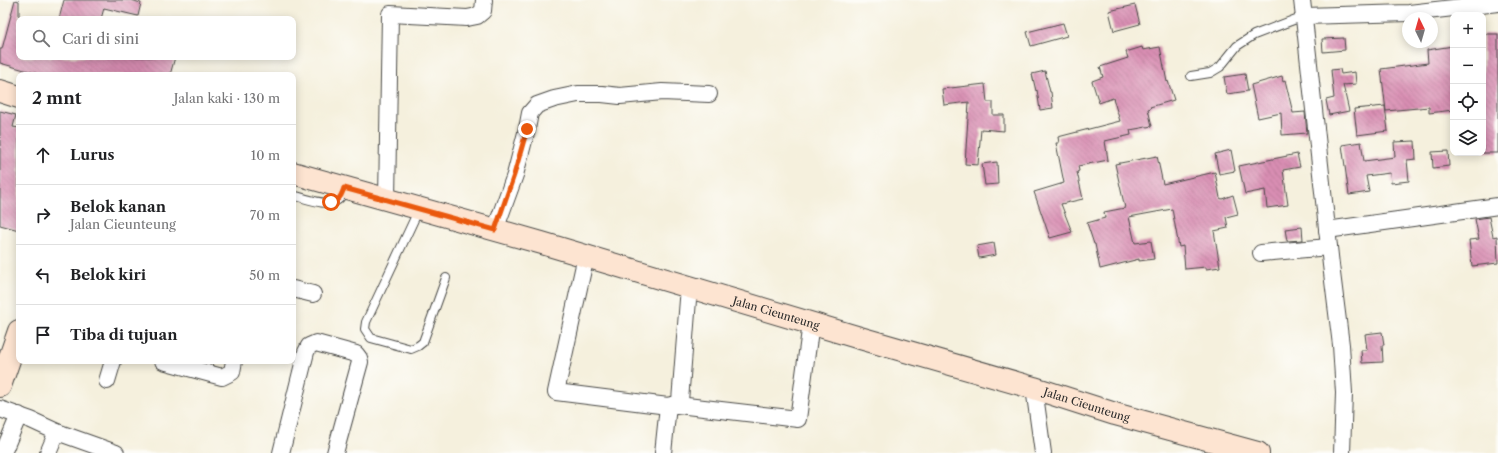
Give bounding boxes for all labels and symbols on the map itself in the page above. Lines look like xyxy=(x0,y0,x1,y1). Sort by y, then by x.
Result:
north arrow xyxy=(1402,12,1438,48)
route end xyxy=(518,120,536,138)
route start xyxy=(322,193,340,211)
street label: Jalan Cieunteung xyxy=(729,293,821,333)
street label: Jalan Cieunteung xyxy=(1040,384,1132,425)

